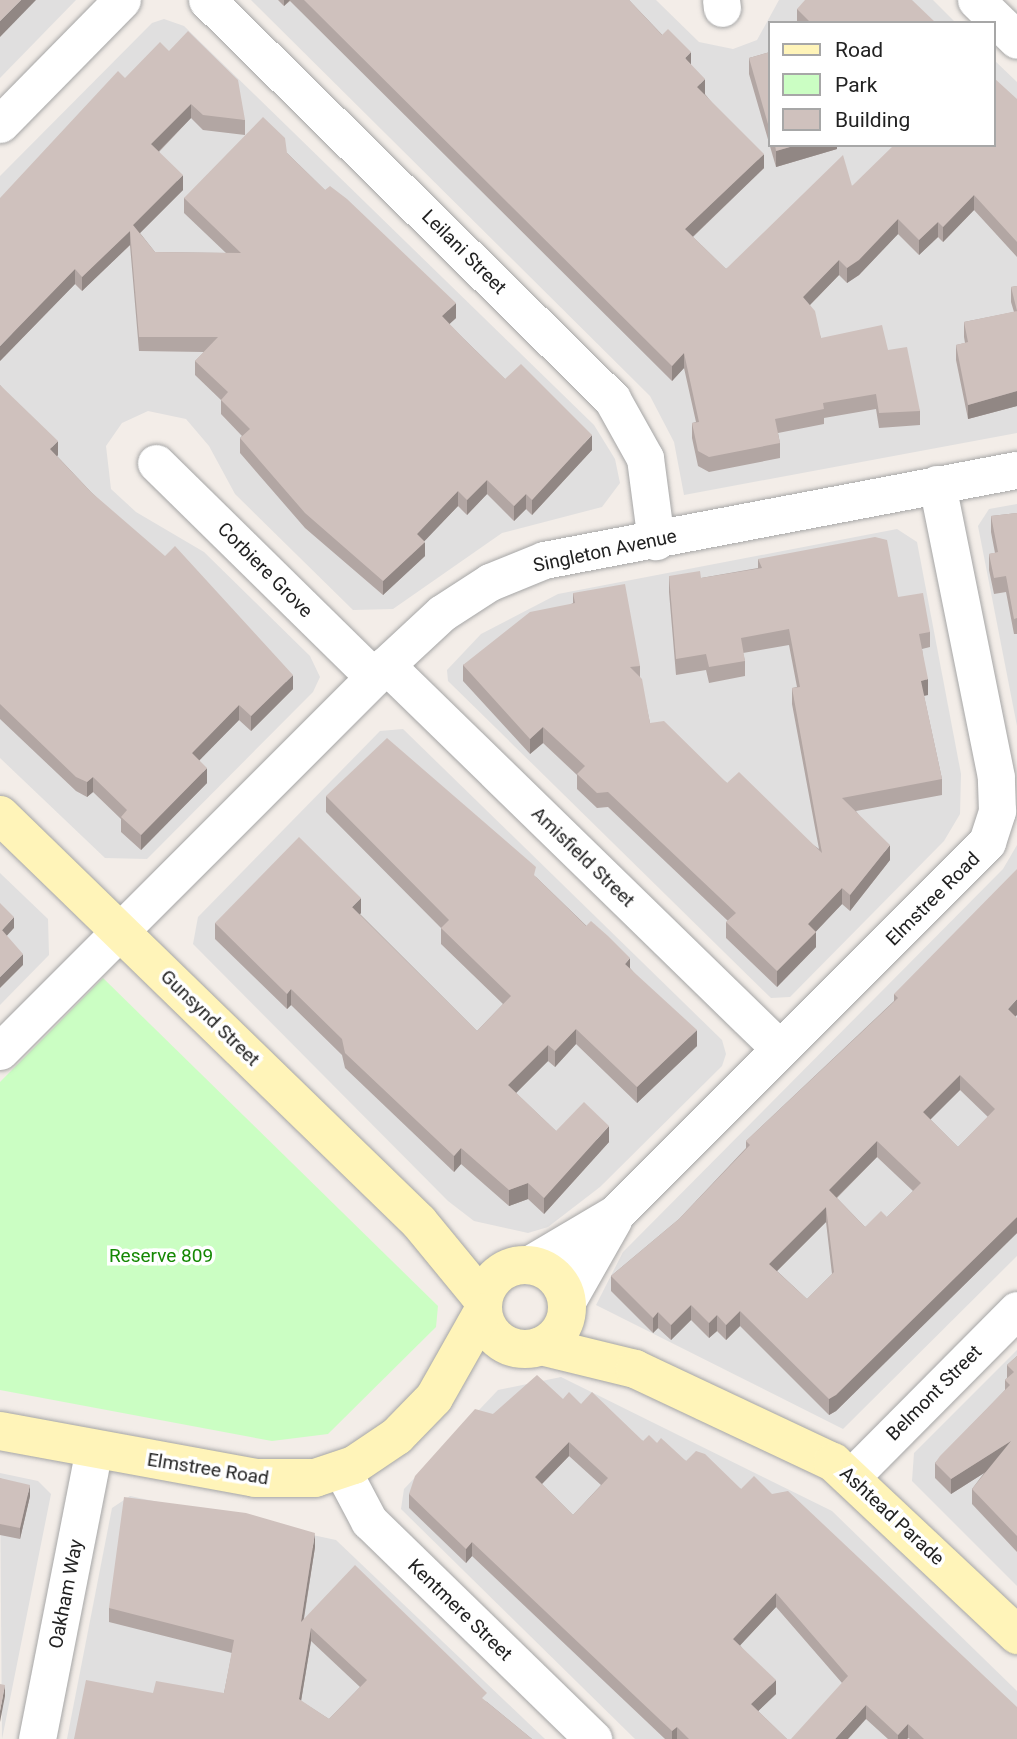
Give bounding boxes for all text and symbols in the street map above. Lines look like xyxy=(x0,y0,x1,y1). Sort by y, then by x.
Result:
legend xyxy=(768,21,996,147)
text: Road xyxy=(835,38,883,62)
text: Park xyxy=(835,73,877,97)
text: Building xyxy=(835,108,910,132)
street label: Leilani Street xyxy=(417,205,511,299)
street label: Corbiere Grove xyxy=(213,518,317,622)
street label: Singleton Avenue xyxy=(531,525,679,577)
street label: Amisfield Street xyxy=(527,802,639,912)
street label: Elmstree Road xyxy=(882,848,984,950)
street label: Gunsynd Street xyxy=(156,965,264,1071)
park label: Reserve 809 xyxy=(109,1245,213,1267)
street label: Belmont Street xyxy=(882,1341,986,1445)
street label: Elmstree Road xyxy=(146,1448,270,1490)
street label: Ashtead Parade xyxy=(835,1462,949,1570)
street label: Oakham Way xyxy=(44,1537,88,1651)
street label: Kentmere Street xyxy=(403,1554,517,1666)

